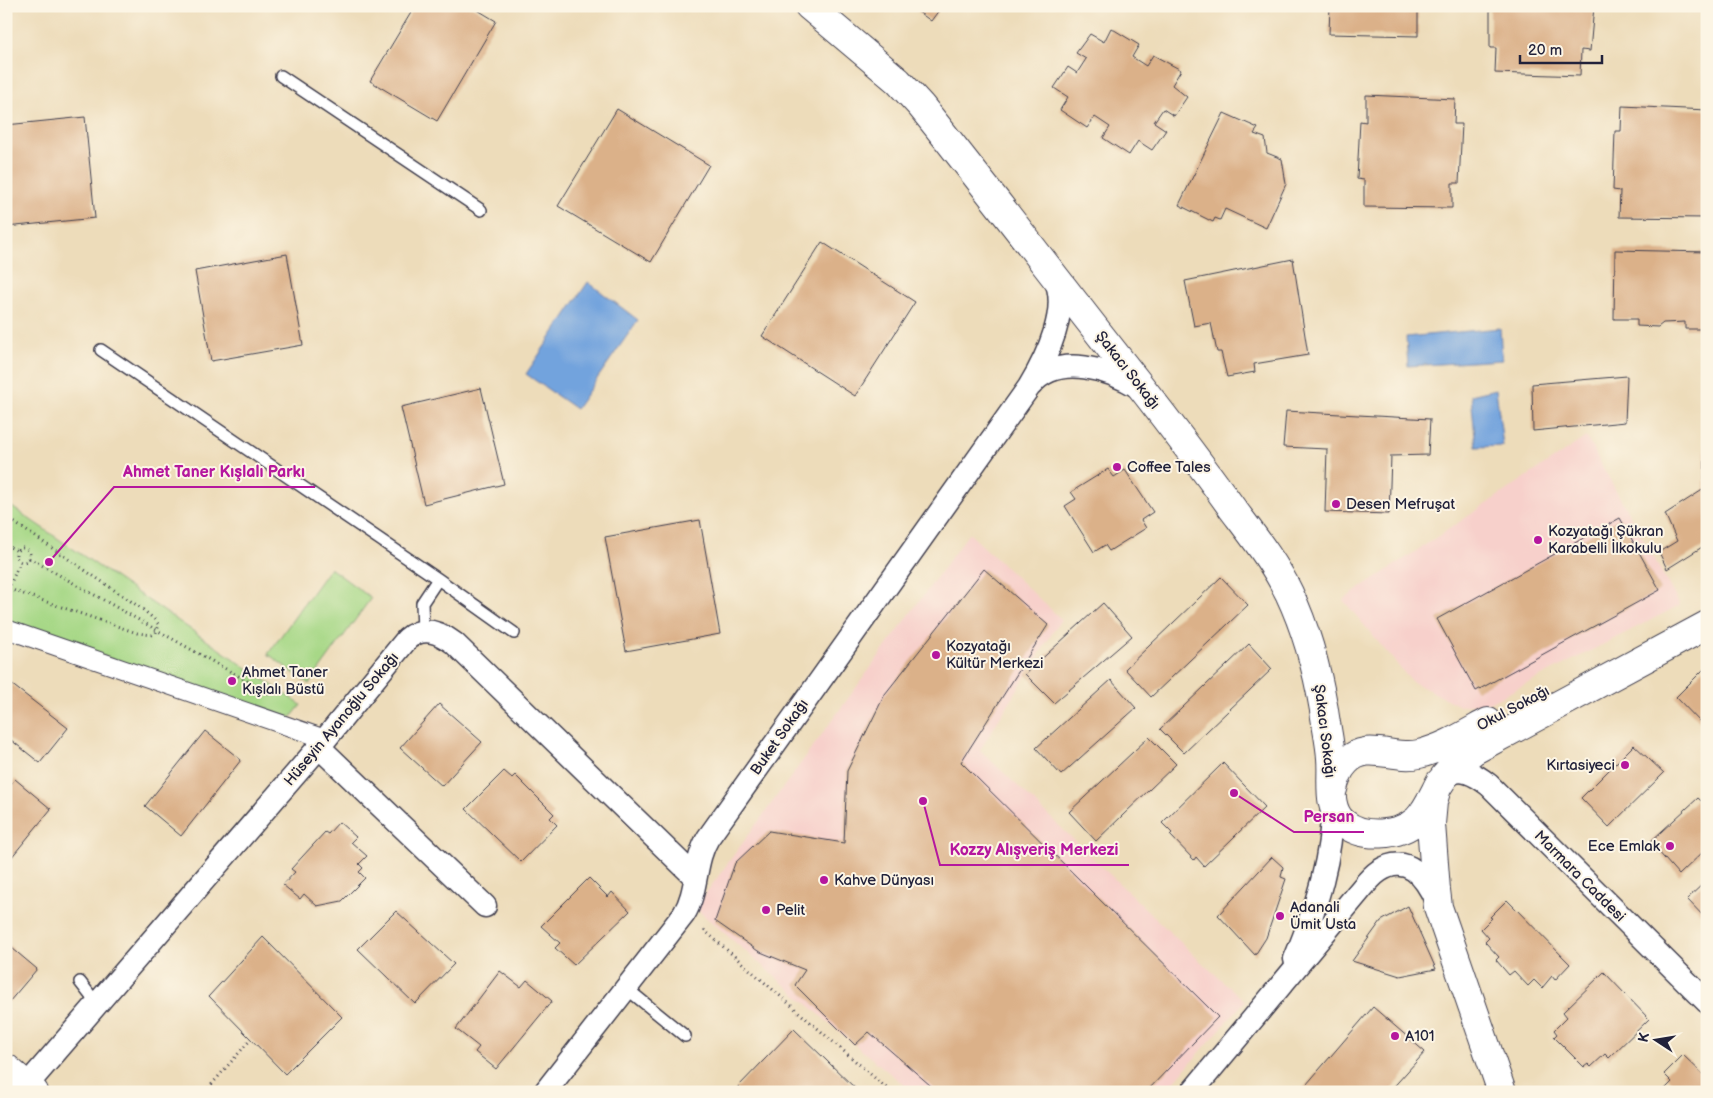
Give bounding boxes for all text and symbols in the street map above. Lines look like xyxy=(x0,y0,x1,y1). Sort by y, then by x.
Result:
scale bar xyxy=(1520,32,1603,64)
text: 20 m xyxy=(1528,41,1562,60)
street label: Şakacı Sokağı xyxy=(1091,327,1164,413)
callout: Ahmet Taner Kışlalı Parkı xyxy=(114,456,315,487)
place label: Coffee Tales xyxy=(1127,458,1211,477)
marker: Coffee Tales xyxy=(1111,461,1123,473)
text: Ahmet Taner Kışlalı Parkı xyxy=(122,463,305,482)
place label: Desen Mefruşat xyxy=(1346,495,1456,514)
marker: Desen Mefruşat xyxy=(1330,498,1342,510)
place label: Kozyatağı Şükran Karabelli İlkokulu xyxy=(1548,522,1664,558)
marker: Kozyatağı Şükran Karabelli İlkokulu xyxy=(1532,534,1544,546)
place label: Kozyatağı Kültür Merkezi xyxy=(946,637,1044,673)
street label: Hüseyin Ayanoğlu Sokağı xyxy=(280,649,403,790)
marker: Kozyatağı Kültür Merkezi xyxy=(930,649,942,661)
place label: Ahmet Taner Kışlalı Büstü xyxy=(242,663,328,699)
marker: Ahmet Taner Kışlalı Büstü xyxy=(226,675,238,687)
street label: Okul Sokağı xyxy=(1474,681,1553,735)
street label: Şakacı Sokağı xyxy=(1309,683,1340,779)
street label: Buket Sokağı xyxy=(746,696,813,779)
place label: Kırtasiyeci xyxy=(1546,756,1615,775)
marker: Kırtasiyeci xyxy=(1619,759,1631,771)
callout: Persan xyxy=(1294,801,1364,832)
text: Persan xyxy=(1304,808,1354,827)
street label: Marmara Caddesi xyxy=(1530,827,1629,926)
callout: Kozzy Alışveriş Merkezi xyxy=(940,834,1129,865)
place label: Ece Emlak xyxy=(1588,837,1661,856)
marker: Ece Emlak xyxy=(1664,840,1676,852)
text: Kozzy Alışveriş Merkezi xyxy=(950,841,1119,860)
place label: Kahve Dünyası xyxy=(834,871,934,890)
marker: Kahve Dünyası xyxy=(818,874,830,886)
place label: Adanali Ümit Usta xyxy=(1290,898,1356,934)
place label: Pelit xyxy=(776,901,806,920)
marker: Pelit xyxy=(760,904,772,916)
marker: Adanali Ümit Usta xyxy=(1274,910,1286,922)
north arrow xyxy=(1630,1016,1680,1066)
place label: A101 xyxy=(1405,1027,1435,1046)
marker: A101 xyxy=(1389,1030,1401,1042)
text: K xyxy=(1634,1031,1653,1044)

